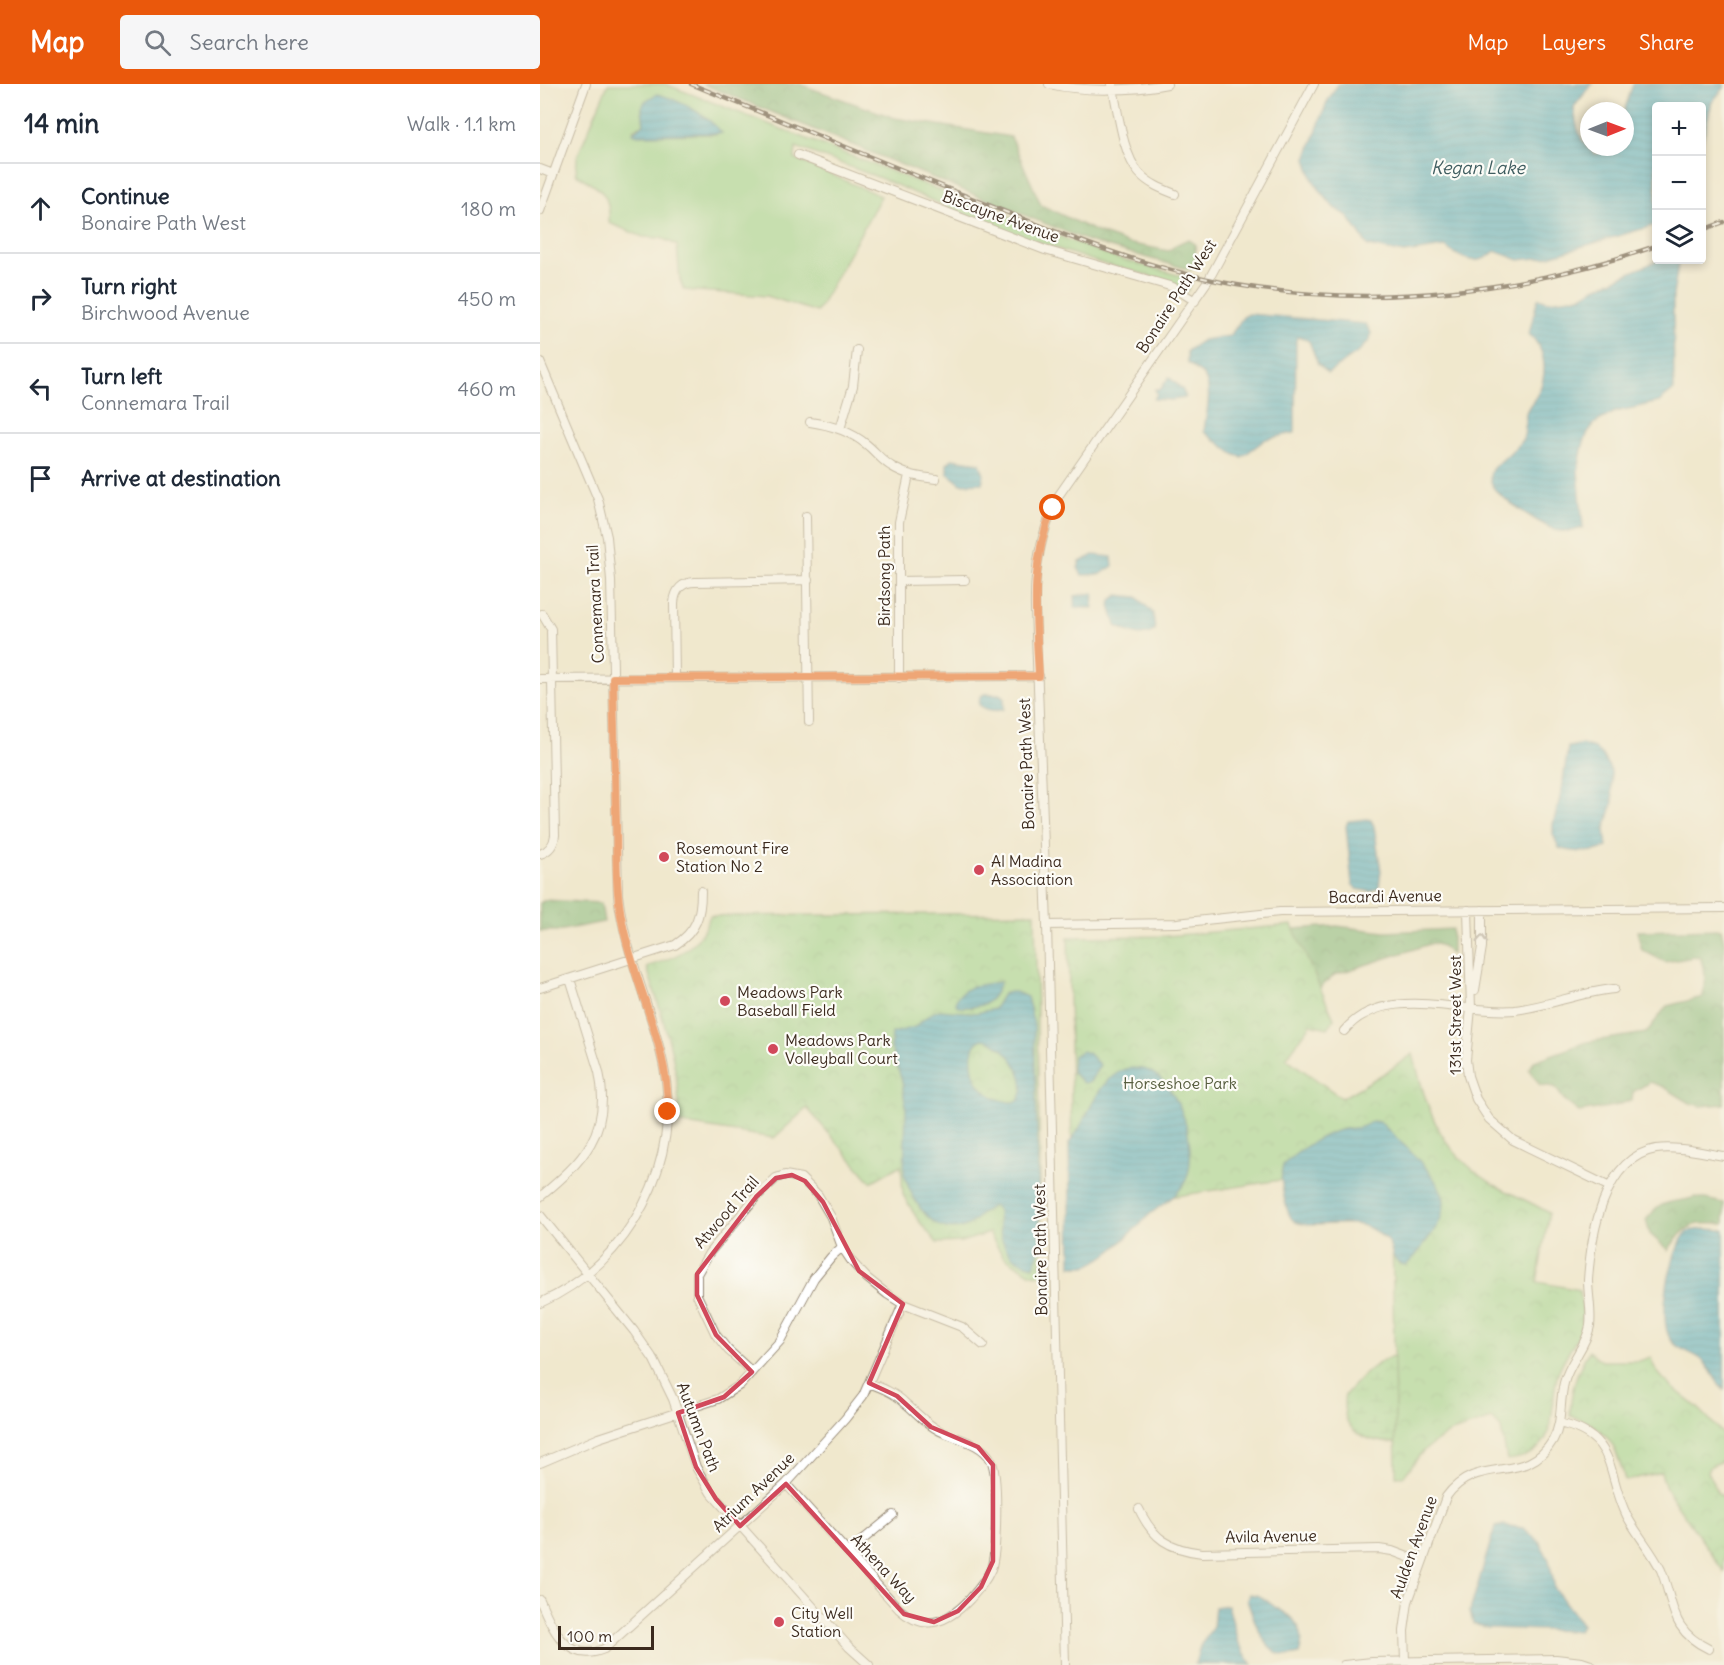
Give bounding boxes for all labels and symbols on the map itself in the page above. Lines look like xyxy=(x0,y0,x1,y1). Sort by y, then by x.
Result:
north arrow xyxy=(1580,102,1634,156)
water label: Kegan Lake xyxy=(1431,156,1526,179)
street label: Biscayne Avenue xyxy=(940,186,1062,246)
street label: Bonaire Path West xyxy=(1132,235,1221,357)
route start xyxy=(1039,494,1065,520)
street label: Birdsong Path xyxy=(874,525,894,627)
street label: Connemara Trail xyxy=(582,544,608,664)
street label: Bonaire Path West xyxy=(1014,697,1038,830)
place label: Rosemount Fire Station No 2 xyxy=(676,838,789,876)
marker: Rosemount Fire Station No 2 xyxy=(657,850,671,864)
place label: Al Madina Association xyxy=(991,851,1073,889)
marker: Al Madina Association xyxy=(972,863,986,877)
street label: Bacardi Avenue xyxy=(1328,885,1442,907)
one-way arrow xyxy=(1476,934,1488,943)
street label: 131st Street West xyxy=(1445,954,1465,1075)
place label: Meadows Park Baseball Field xyxy=(737,982,843,1020)
marker: Meadows Park Baseball Field xyxy=(718,994,732,1008)
place label: Meadows Park Volleyball Court xyxy=(785,1030,898,1068)
marker: Meadows Park Volleyball Court xyxy=(766,1042,780,1056)
park label: Horseshoe Park xyxy=(1123,1073,1237,1093)
route end xyxy=(654,1098,680,1124)
street label: Atwood Trail xyxy=(689,1172,763,1252)
street label: Bonaire Path West xyxy=(1029,1183,1051,1316)
street label: Autumn Path xyxy=(673,1379,725,1475)
street label: Atrium Avenue xyxy=(708,1448,798,1536)
street label: Aulden Avenue xyxy=(1385,1493,1441,1601)
street label: Avila Avenue xyxy=(1225,1525,1317,1547)
street label: Athena Way xyxy=(847,1529,921,1607)
place label: City Well Station xyxy=(791,1603,853,1641)
marker: City Well Station xyxy=(772,1615,786,1629)
scale bar xyxy=(558,1623,654,1650)

